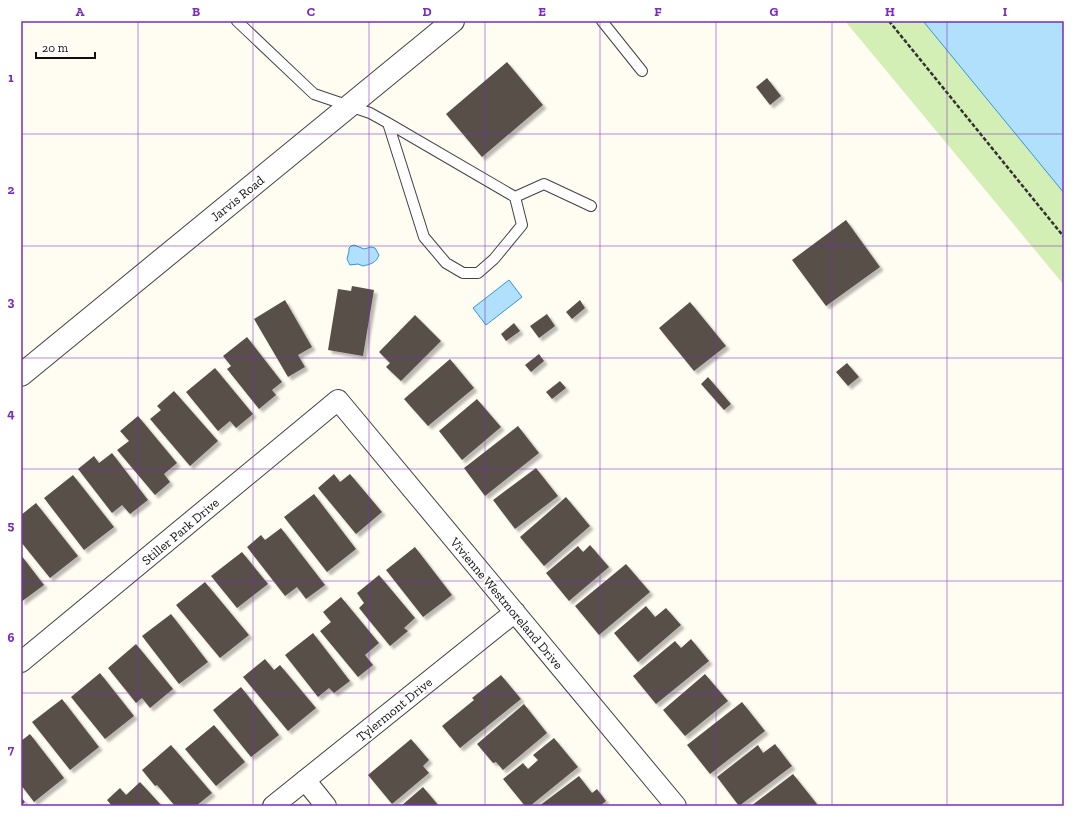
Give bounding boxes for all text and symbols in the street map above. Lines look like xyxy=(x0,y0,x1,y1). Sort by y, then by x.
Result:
text: A xyxy=(76,4,85,19)
text: B xyxy=(192,4,200,19)
text: C xyxy=(307,4,315,19)
text: D xyxy=(422,4,432,19)
text: E xyxy=(538,4,546,19)
text: F xyxy=(654,4,662,19)
text: G xyxy=(770,4,779,19)
text: H xyxy=(885,4,895,19)
text: I xyxy=(1003,4,1008,19)
scale bar xyxy=(36,34,95,60)
text: 20 m xyxy=(42,41,69,55)
text: 1 xyxy=(8,70,14,85)
street label: Jarvis Road xyxy=(208,172,267,224)
text: 2 xyxy=(8,182,15,197)
text: 3 xyxy=(8,294,15,309)
text: 4 xyxy=(7,406,15,421)
street label: Stiller Park Drive xyxy=(139,495,222,568)
text: 5 xyxy=(8,518,15,533)
street label: Vivienne Westmoreland Drive xyxy=(447,534,566,672)
text: 6 xyxy=(8,630,15,645)
street label: Tylermont Drive xyxy=(353,674,435,744)
text: 7 xyxy=(8,742,15,757)

